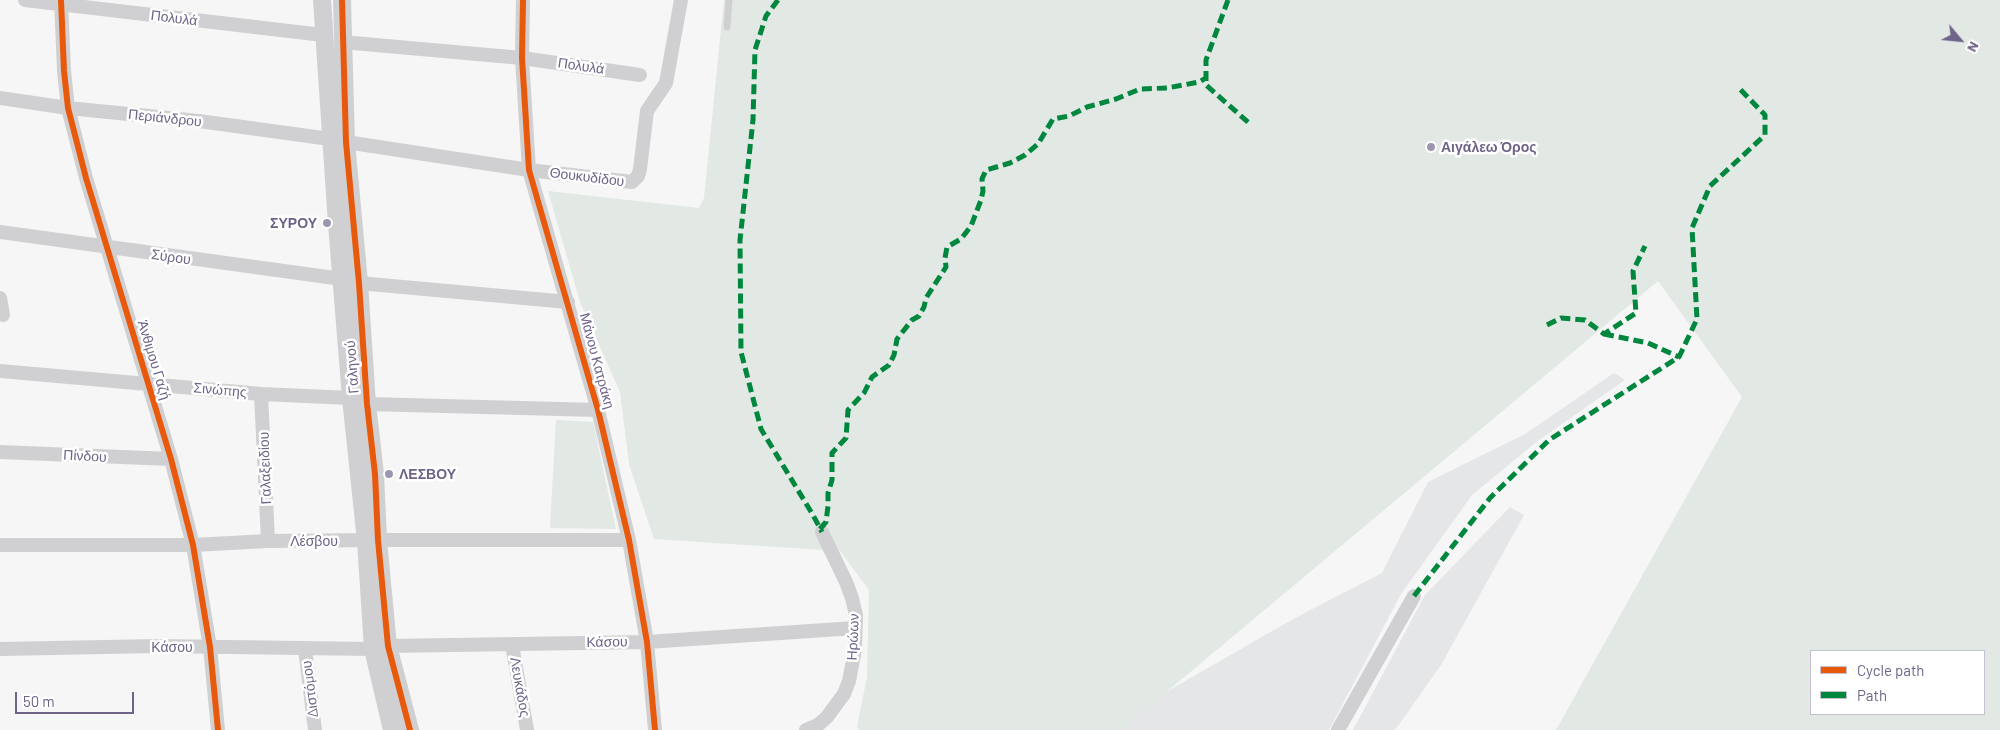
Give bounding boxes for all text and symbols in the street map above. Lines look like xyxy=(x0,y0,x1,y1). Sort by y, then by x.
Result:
street label: Πολυλά xyxy=(150,7,198,29)
north arrow xyxy=(1935,15,1985,65)
text: N xyxy=(1964,39,1983,55)
street label: Πολυλά xyxy=(557,54,605,78)
street label: Περιάνδρου xyxy=(127,106,203,130)
place label: Αιγάλεω Όρος xyxy=(1441,139,1536,155)
marker: Αιγάλεω Όρος xyxy=(1425,141,1437,153)
street label: Θουκυδίδου xyxy=(549,164,625,190)
place label: ΣΥΡΟΥ xyxy=(270,215,317,231)
marker: ΣΥΡΟΥ xyxy=(321,217,333,229)
street label: Σύρου xyxy=(150,246,192,268)
street label: Μάνου Κατράκη xyxy=(576,311,618,411)
street label: Άνθιμου Γαζή xyxy=(134,318,174,402)
street label: Γαληνού xyxy=(342,340,362,394)
street label: Σινώπης xyxy=(193,379,247,401)
street label: Γαλαξειδίου xyxy=(255,431,275,505)
street label: Πίνδου xyxy=(63,446,107,466)
place label: ΛΕΣΒΟΥ xyxy=(399,466,456,482)
marker: ΛΕΣΒΟΥ xyxy=(383,468,395,480)
street label: Λέσβου xyxy=(290,533,338,549)
street label: Ηρώων xyxy=(843,613,863,661)
street label: Κάσου xyxy=(586,633,628,651)
street label: Κάσου xyxy=(151,639,193,655)
legend xyxy=(1810,650,1985,715)
street label: Λευκάδος xyxy=(506,656,534,718)
street label: Διστόμου xyxy=(298,660,322,718)
text: Cycle path xyxy=(1857,661,1924,679)
scale bar xyxy=(18,682,136,714)
text: Path xyxy=(1857,686,1887,704)
text: 50 m xyxy=(23,692,55,710)

